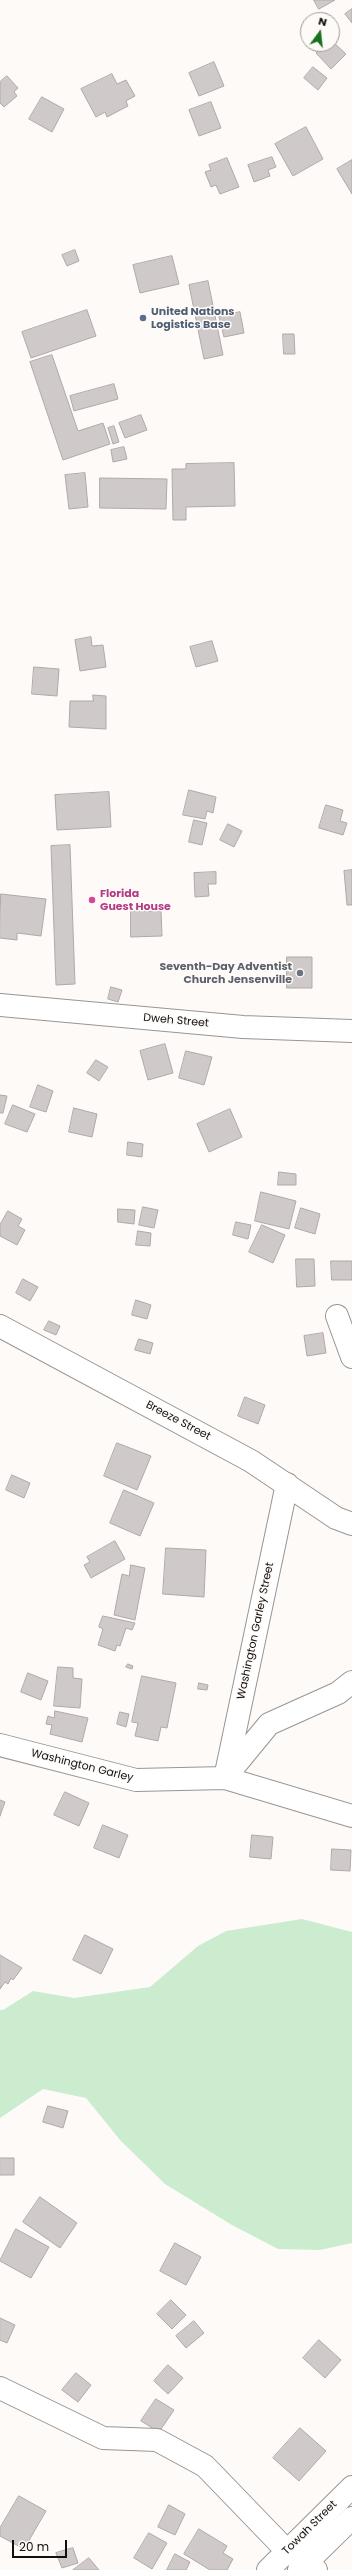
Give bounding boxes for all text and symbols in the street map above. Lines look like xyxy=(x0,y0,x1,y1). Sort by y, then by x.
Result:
north arrow xyxy=(300,12,340,52)
text: N xyxy=(317,13,329,30)
place label: United Nations Logistics Base xyxy=(151,305,234,331)
marker: United Nations Logistics Base xyxy=(138,313,148,323)
place label: Florida Guest House xyxy=(100,887,171,913)
marker: Florida Guest House xyxy=(87,895,97,905)
place label: Seventh-Day Adventist Church Jensenville xyxy=(159,960,292,986)
marker: Seventh-Day Adventist Church Jensenville xyxy=(295,968,305,978)
street label: Dweh Street xyxy=(143,1012,209,1030)
street label: Breeze Street xyxy=(143,1398,213,1444)
street label: Washington Garley Street xyxy=(235,1561,277,1701)
street label: Washington Garley xyxy=(29,1747,135,1785)
street label: Towah Street xyxy=(280,2498,340,2558)
scale bar xyxy=(14,2532,69,2558)
text: 20 m xyxy=(19,2538,49,2555)

